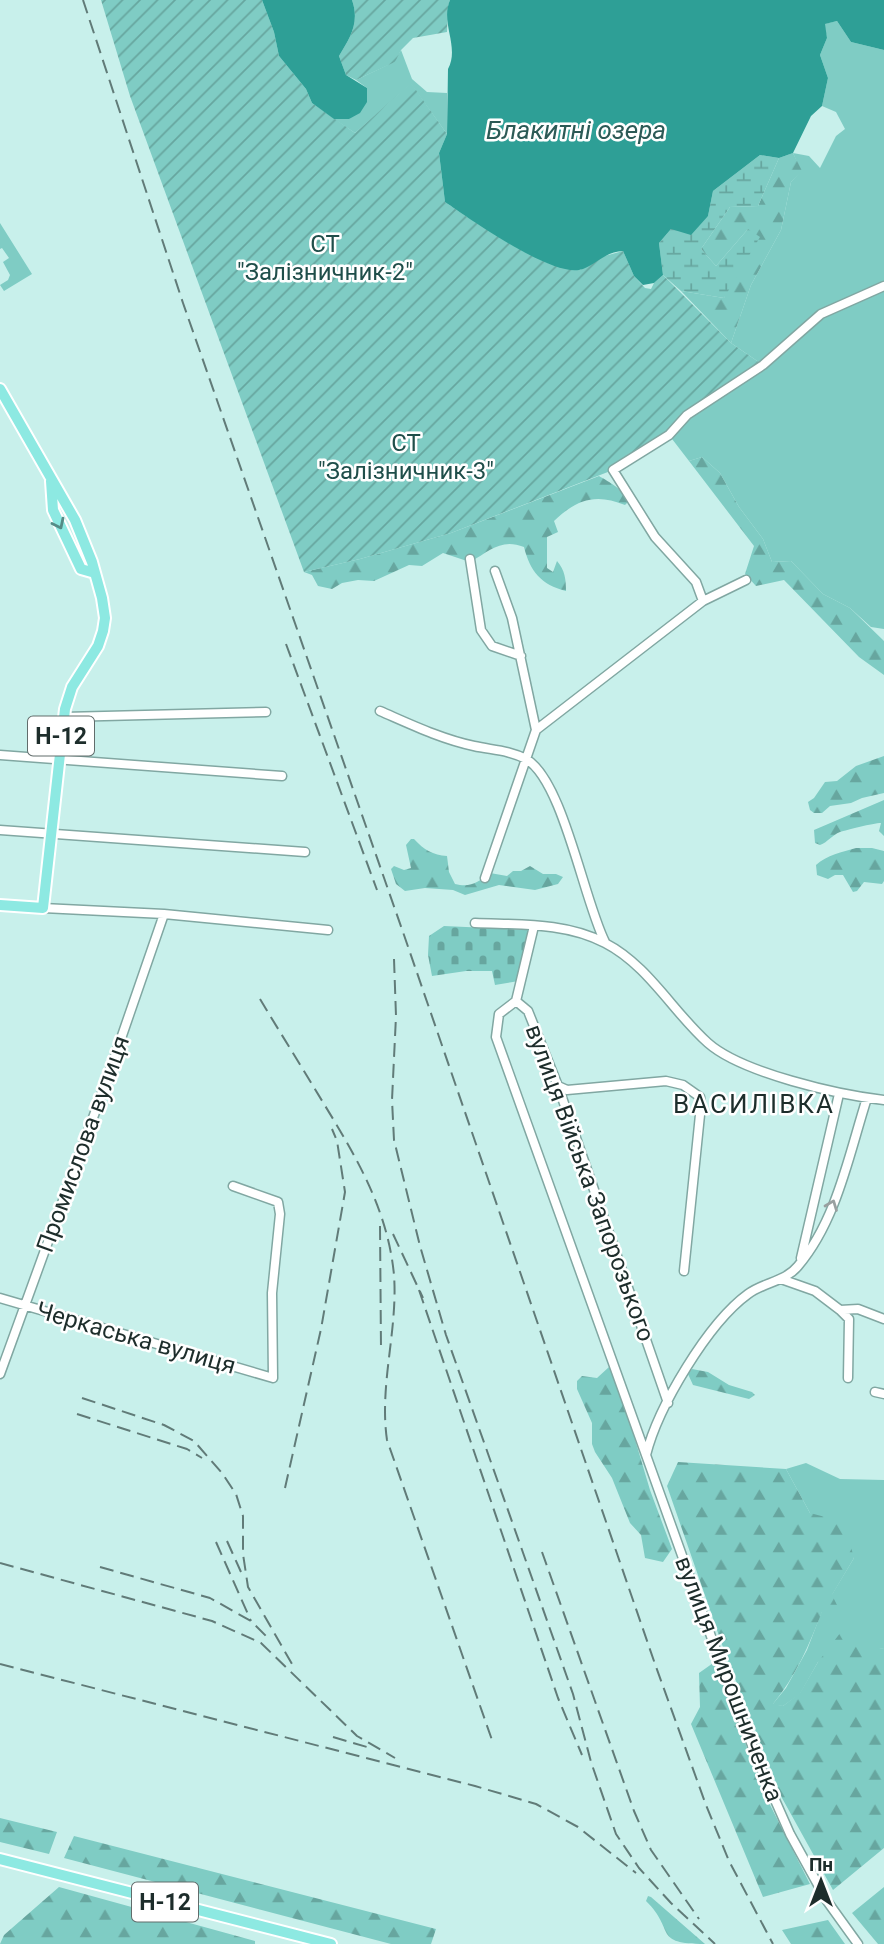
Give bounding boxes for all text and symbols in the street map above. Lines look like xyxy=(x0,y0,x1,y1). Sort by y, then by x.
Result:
water label: Блакитні озера xyxy=(486,115,666,145)
park label: СТ "Залізничник-2" xyxy=(237,230,413,286)
park label: СТ "Залізничник-3" xyxy=(318,429,494,485)
one-way arrow xyxy=(51,517,65,529)
road number: Н-12 xyxy=(28,716,94,756)
street label: вулиця Війська Запорозького xyxy=(520,1021,660,1345)
street label: Промислова вулиця xyxy=(31,1032,135,1256)
district label: ВАСИЛІВКА xyxy=(673,1089,835,1119)
one-way arrow xyxy=(824,1199,838,1211)
street label: Черкаська вулиця xyxy=(33,1296,239,1380)
street label: вулиця Мирошниченка xyxy=(669,1552,789,1806)
north arrow xyxy=(786,1846,856,1916)
text: Пн xyxy=(809,1853,833,1876)
road number: Н-12 xyxy=(132,1882,198,1922)

